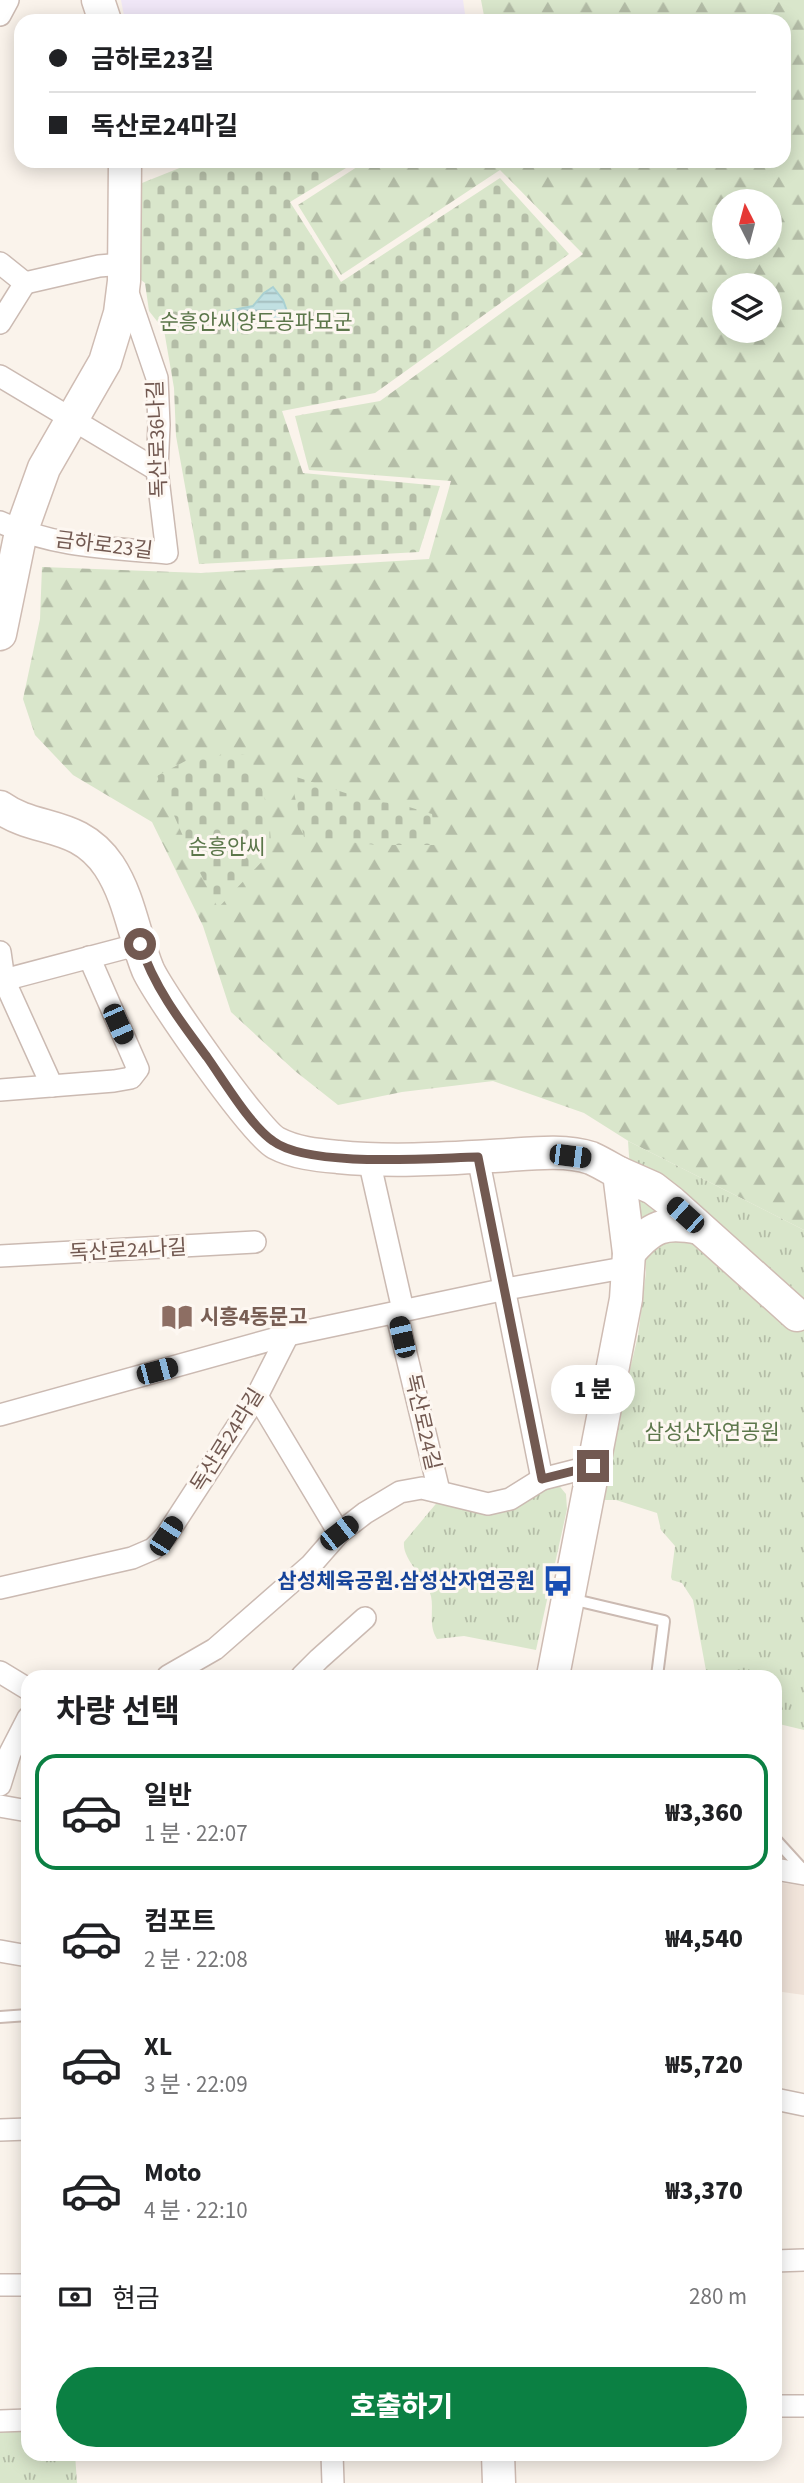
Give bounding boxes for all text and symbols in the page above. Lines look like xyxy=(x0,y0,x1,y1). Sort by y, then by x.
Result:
text: 금하로23길 xyxy=(91,41,214,78)
text: 독산로24마길 xyxy=(91,108,238,145)
north arrow xyxy=(712,189,782,259)
map controls xyxy=(712,189,782,343)
button: layers xyxy=(712,273,782,343)
park label: 순흥안씨양도공파묘군 xyxy=(159,307,353,337)
street label: 독산로36나길 xyxy=(140,380,174,498)
street label: 금하로23길 xyxy=(53,524,155,566)
park label: 순흥안씨 xyxy=(188,832,266,862)
route start xyxy=(124,928,156,960)
car xyxy=(100,1001,137,1047)
car xyxy=(548,1143,593,1169)
car xyxy=(663,1193,708,1237)
street label: 독산로24나길 xyxy=(69,1232,187,1268)
library icon: 시흥4동문고 xyxy=(160,1300,194,1334)
place label: 시흥4동문고 xyxy=(200,1302,308,1332)
car xyxy=(388,1314,417,1360)
car xyxy=(134,1355,181,1387)
callout: 1 분 xyxy=(551,1364,635,1414)
street label: 독산로24길 xyxy=(397,1371,449,1473)
text: 1 분 xyxy=(574,1373,612,1406)
street label: 독산로24라길 xyxy=(183,1382,271,1498)
park label: 삼성산자연공원 xyxy=(644,1417,780,1447)
route end xyxy=(577,1450,609,1482)
car xyxy=(316,1512,363,1554)
car xyxy=(146,1513,187,1559)
bus stop icon: 삼성체육공원.삼성산자연공원 xyxy=(541,1564,575,1598)
place label: 삼성체육공원.삼성산자연공원 xyxy=(278,1566,535,1596)
text: 차량 선택 xyxy=(56,1689,180,1735)
text: 일반 xyxy=(144,1777,192,1814)
icon: car xyxy=(60,1781,123,1844)
text: ₩3,360 xyxy=(666,1794,743,1831)
text: 1 분 · 22:07 xyxy=(144,1817,248,1850)
text: 컴포트 xyxy=(144,1903,216,1940)
icon: car xyxy=(60,1907,123,1970)
text: ₩4,540 xyxy=(666,1920,743,1957)
text: 2 분 · 22:08 xyxy=(144,1943,248,1976)
text: XL xyxy=(144,2028,172,2065)
icon: car xyxy=(60,2033,123,2096)
text: ₩5,720 xyxy=(666,2046,743,2083)
text: 3 분 · 22:09 xyxy=(144,2068,248,2101)
text: Moto xyxy=(144,2154,201,2191)
icon: car xyxy=(60,2159,123,2222)
text: ₩3,370 xyxy=(666,2172,743,2209)
text: 4 분 · 22:10 xyxy=(144,2194,248,2227)
icon: cash xyxy=(56,2278,94,2316)
text: 현금 xyxy=(112,2280,160,2317)
text: 280 m xyxy=(689,2280,747,2313)
button: 호출하기 xyxy=(56,2367,747,2447)

